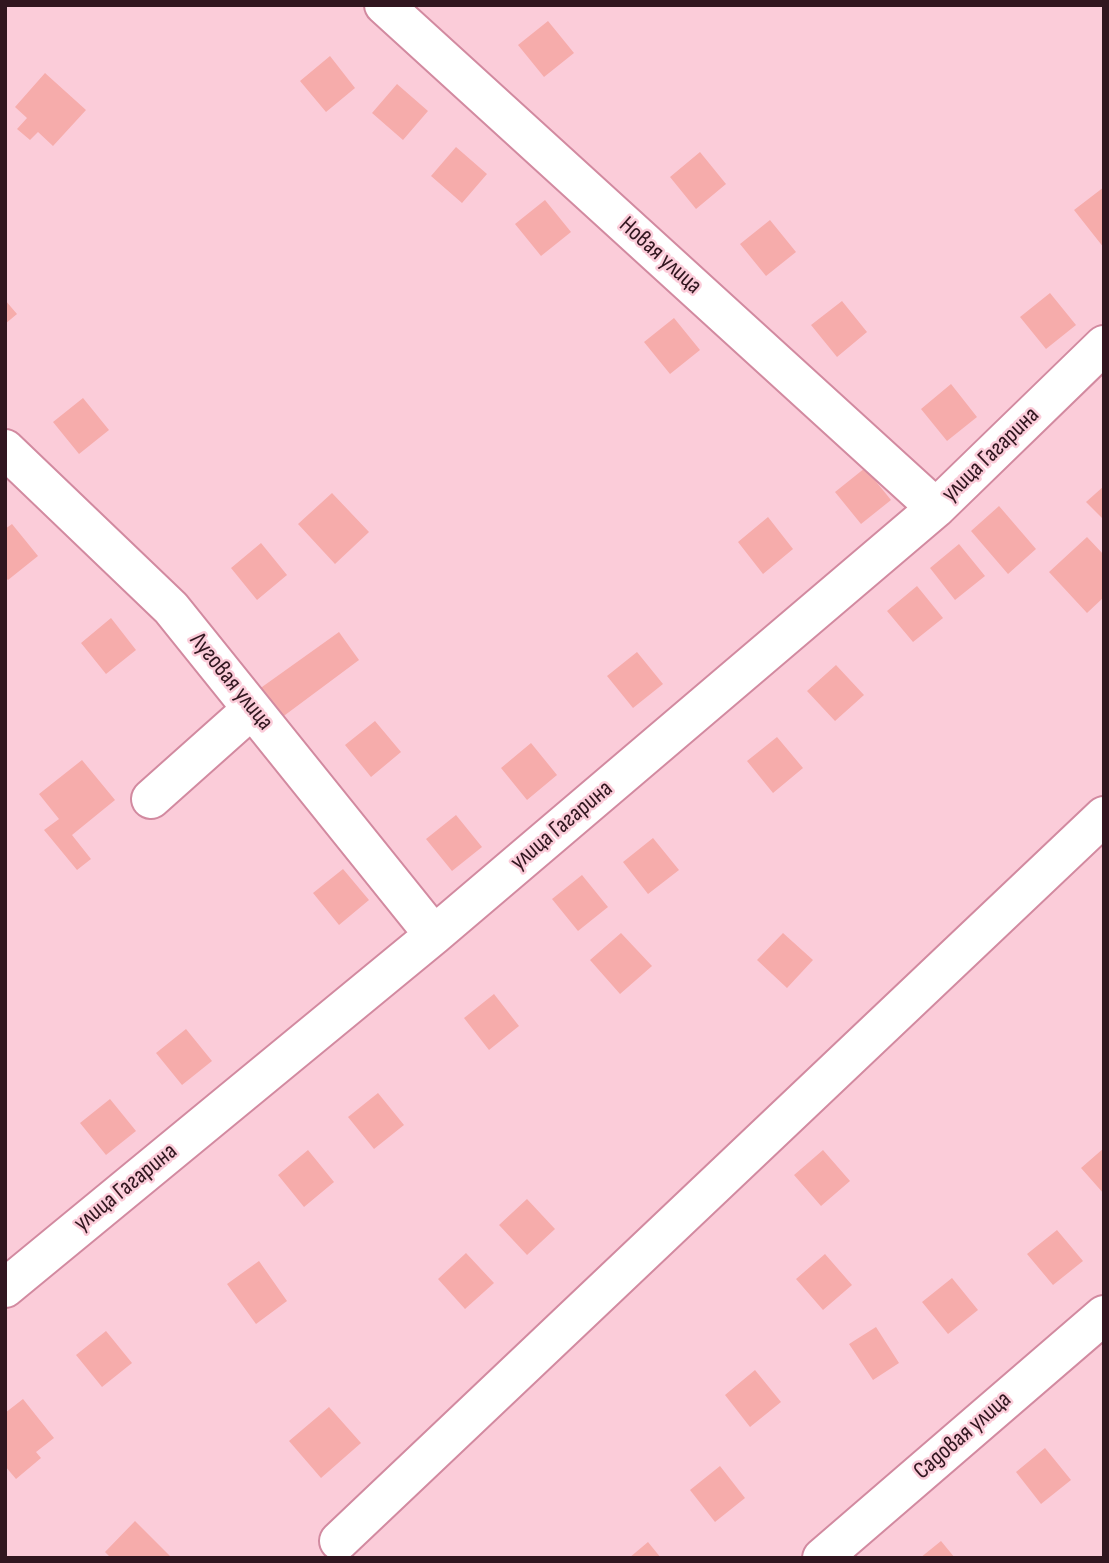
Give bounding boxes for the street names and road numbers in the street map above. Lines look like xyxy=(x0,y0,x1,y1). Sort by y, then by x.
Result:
street label: Новая улица xyxy=(613,211,707,301)
street label: улица Гагарина xyxy=(936,401,1046,509)
street label: Луговая улица xyxy=(183,628,279,736)
street label: улица Гагарина xyxy=(505,775,619,877)
street label: улица Гагарина xyxy=(69,1138,183,1238)
street label: Садовая улица xyxy=(908,1386,1018,1486)

